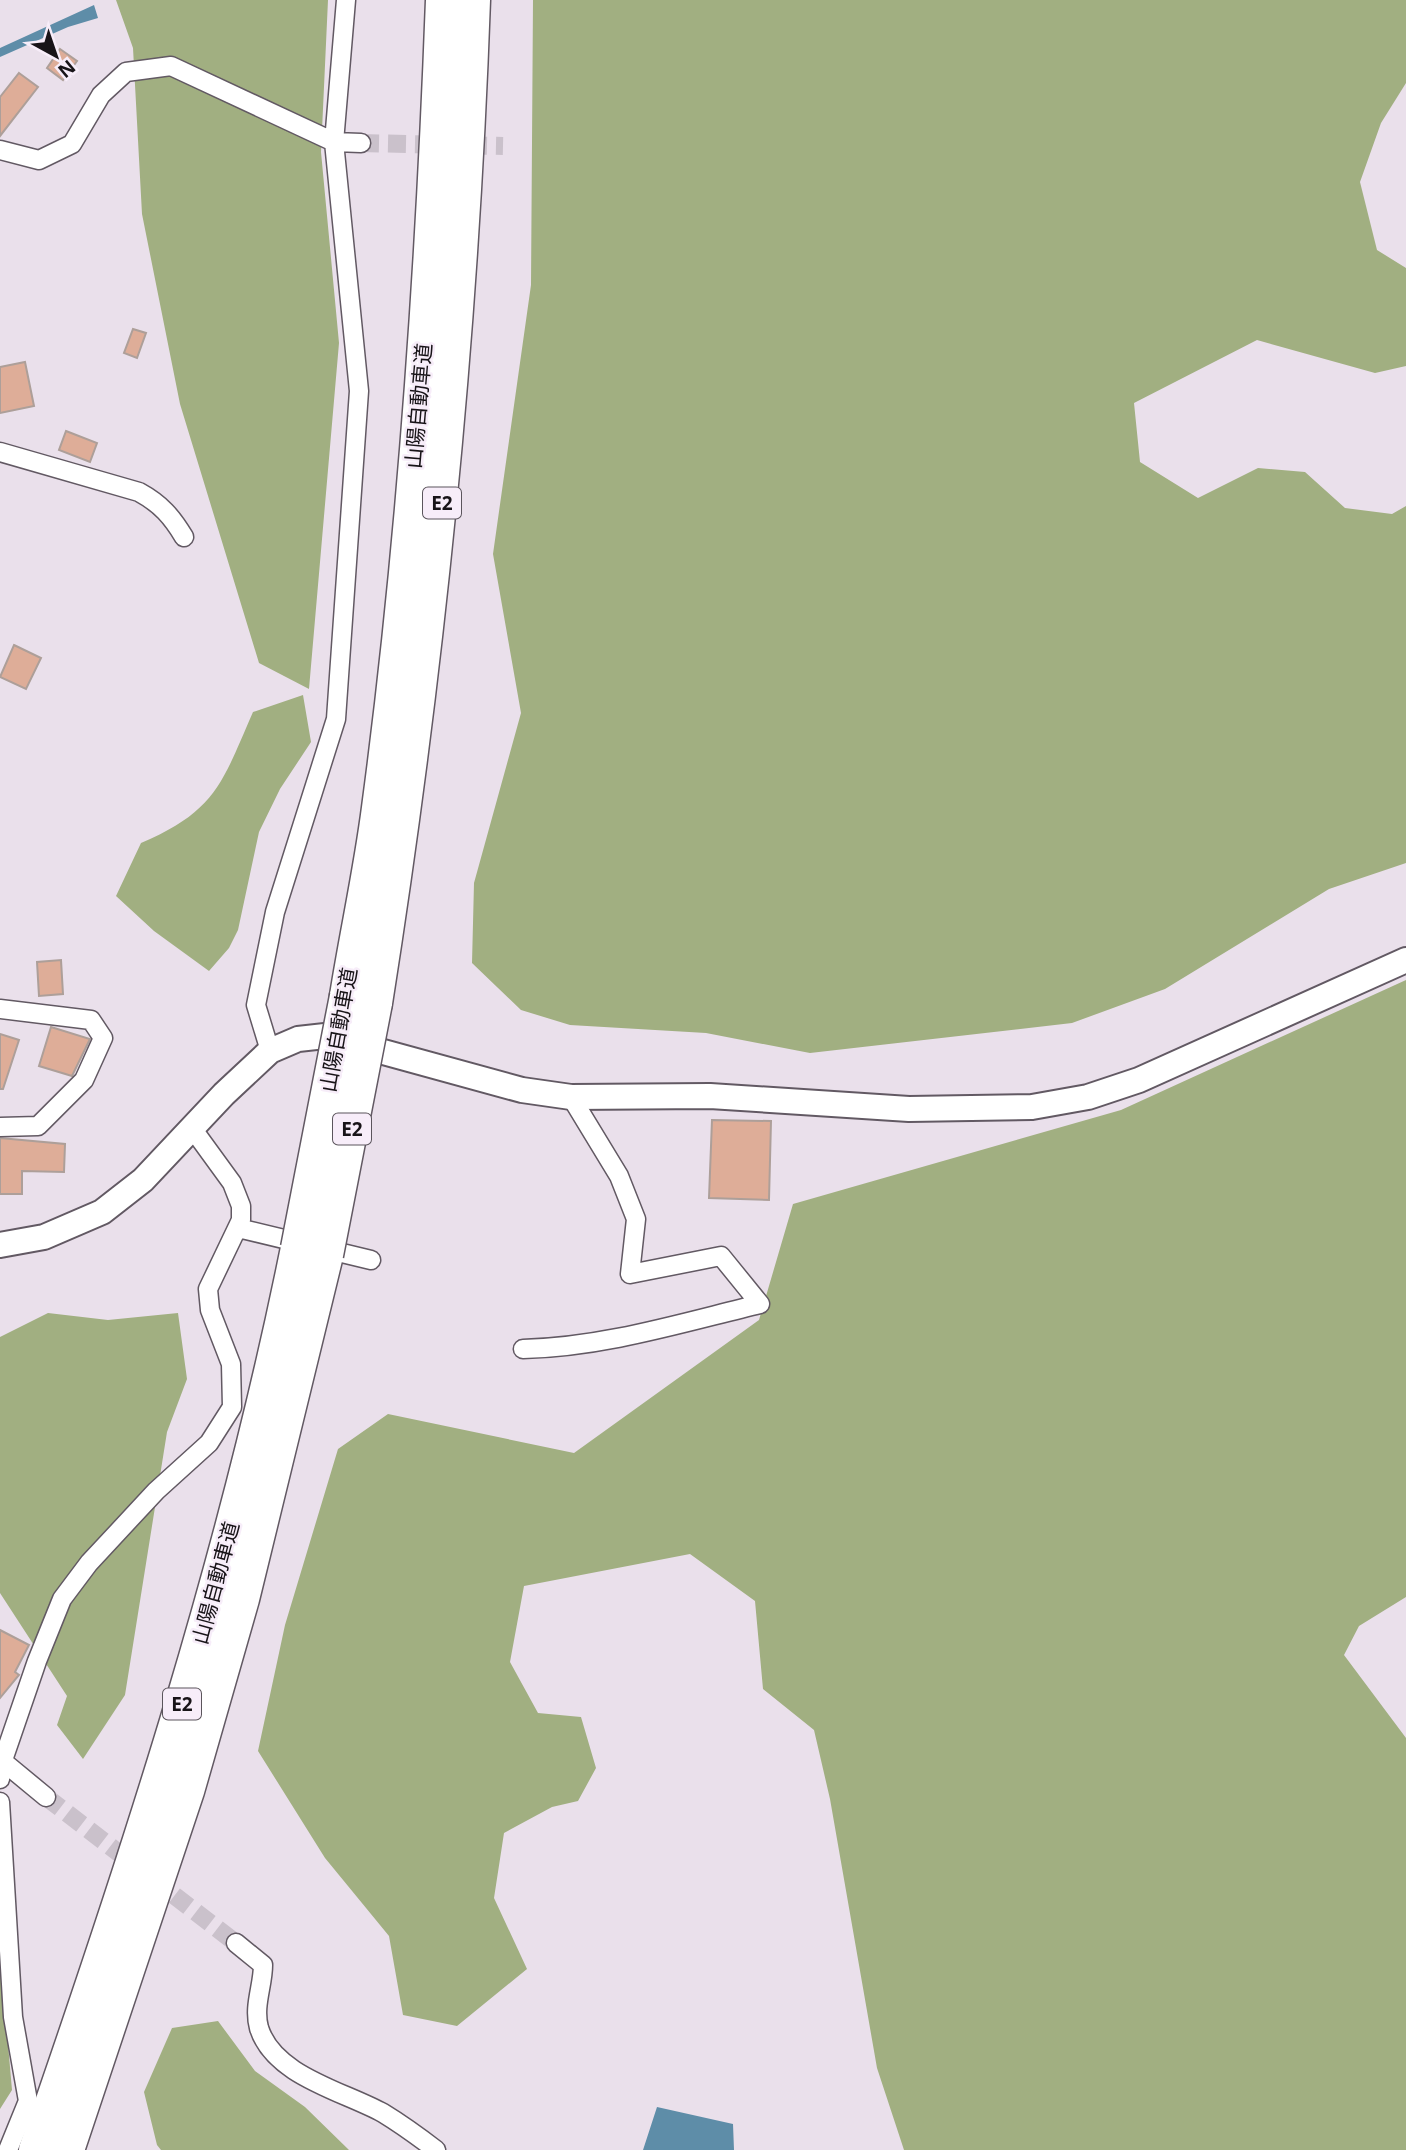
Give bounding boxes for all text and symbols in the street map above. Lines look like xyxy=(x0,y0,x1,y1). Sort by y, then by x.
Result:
north arrow xyxy=(21,21,91,91)
text: N xyxy=(53,54,81,84)
street label: 山陽自動車道 xyxy=(399,342,437,470)
road number: E2 xyxy=(423,488,461,518)
street label: 山陽自動車道 xyxy=(313,965,363,1094)
road number: E2 xyxy=(333,1114,371,1144)
street label: 山陽自動車道 xyxy=(185,1518,245,1647)
road number: E2 xyxy=(163,1688,201,1720)

